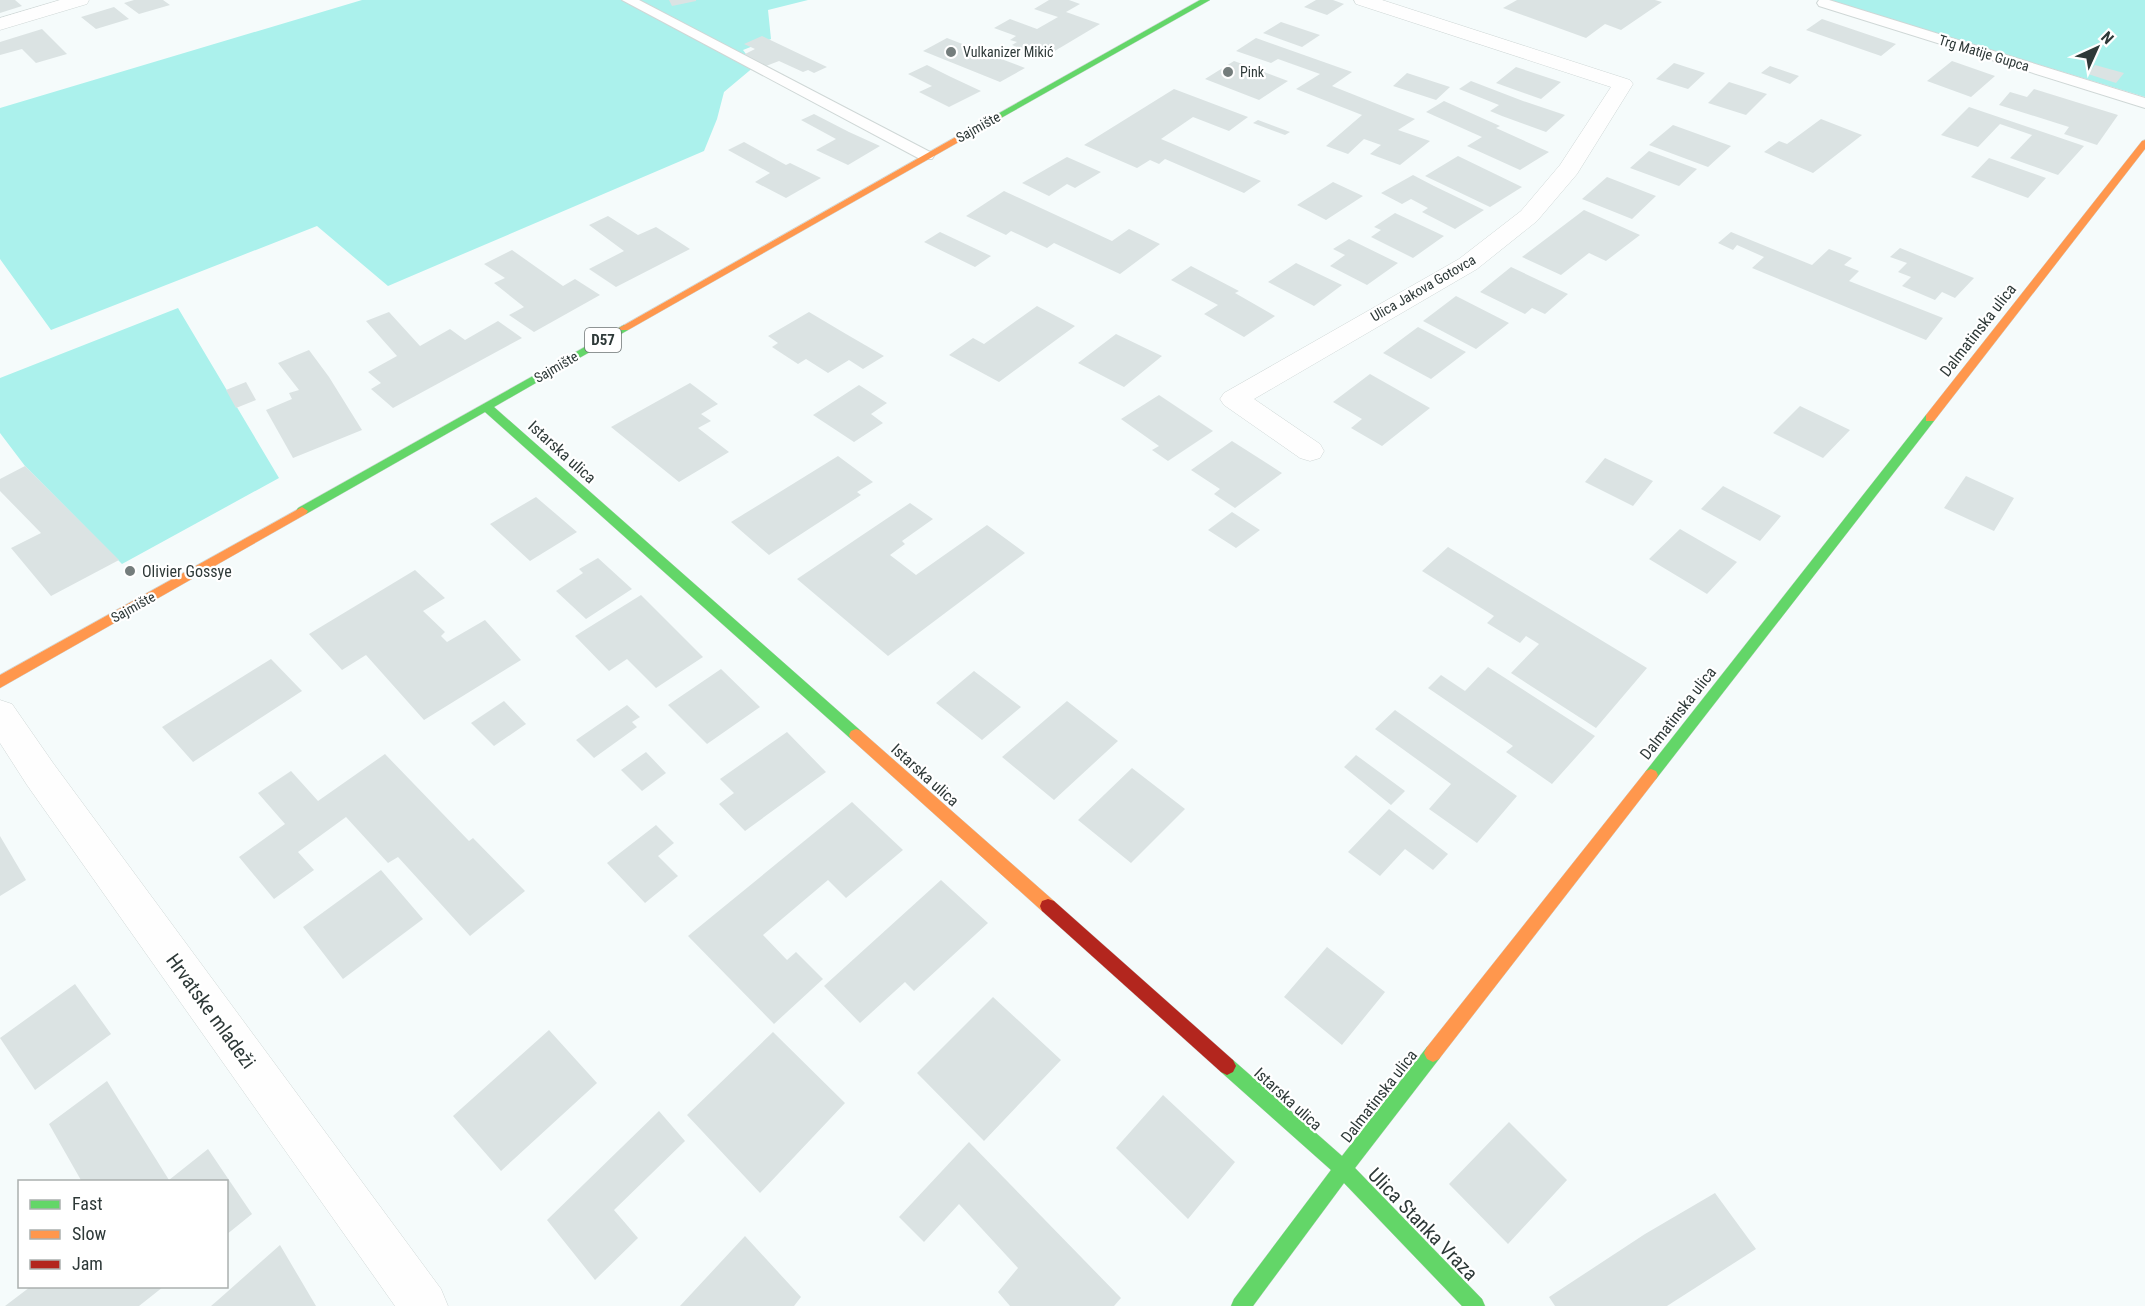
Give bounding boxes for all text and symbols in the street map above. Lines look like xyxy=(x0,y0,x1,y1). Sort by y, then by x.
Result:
north arrow xyxy=(2067,18,2127,78)
text: N xyxy=(2097,28,2117,48)
street label: Trg Matije Gupca xyxy=(1937,32,2031,74)
place label: Vulkanizer Mikić xyxy=(963,44,1054,60)
marker: Vulkanizer Mikić xyxy=(944,45,958,59)
place label: Pink xyxy=(1240,64,1265,80)
marker: Pink xyxy=(1221,65,1235,79)
street label: Sajmište xyxy=(953,108,1003,146)
street label: Ulica Jakova Gotovca xyxy=(1368,251,1478,325)
street label: Dalmatinska ulica xyxy=(1936,280,2020,380)
road number: D57 xyxy=(585,328,621,352)
street label: Sajmište xyxy=(531,348,581,386)
street label: Istarska ulica xyxy=(524,417,600,487)
place label: Olivier Gossye xyxy=(142,562,232,581)
marker: Olivier Gossye xyxy=(123,564,137,578)
street label: Sajmište xyxy=(108,588,158,626)
street label: Dalmatinska ulica xyxy=(1636,663,1720,763)
street label: Istarska ulica xyxy=(887,740,963,810)
street label: Hrvatske mladeži xyxy=(161,949,261,1073)
street label: Dalmatinska ulica xyxy=(1337,1046,1421,1146)
street label: Istarska ulica xyxy=(1250,1064,1326,1134)
street label: Ulica Stanka Vraza xyxy=(1363,1163,1483,1285)
legend xyxy=(18,1180,228,1288)
text: Fast xyxy=(72,1193,103,1214)
text: Slow xyxy=(72,1223,107,1244)
text: Jam xyxy=(72,1253,103,1274)

